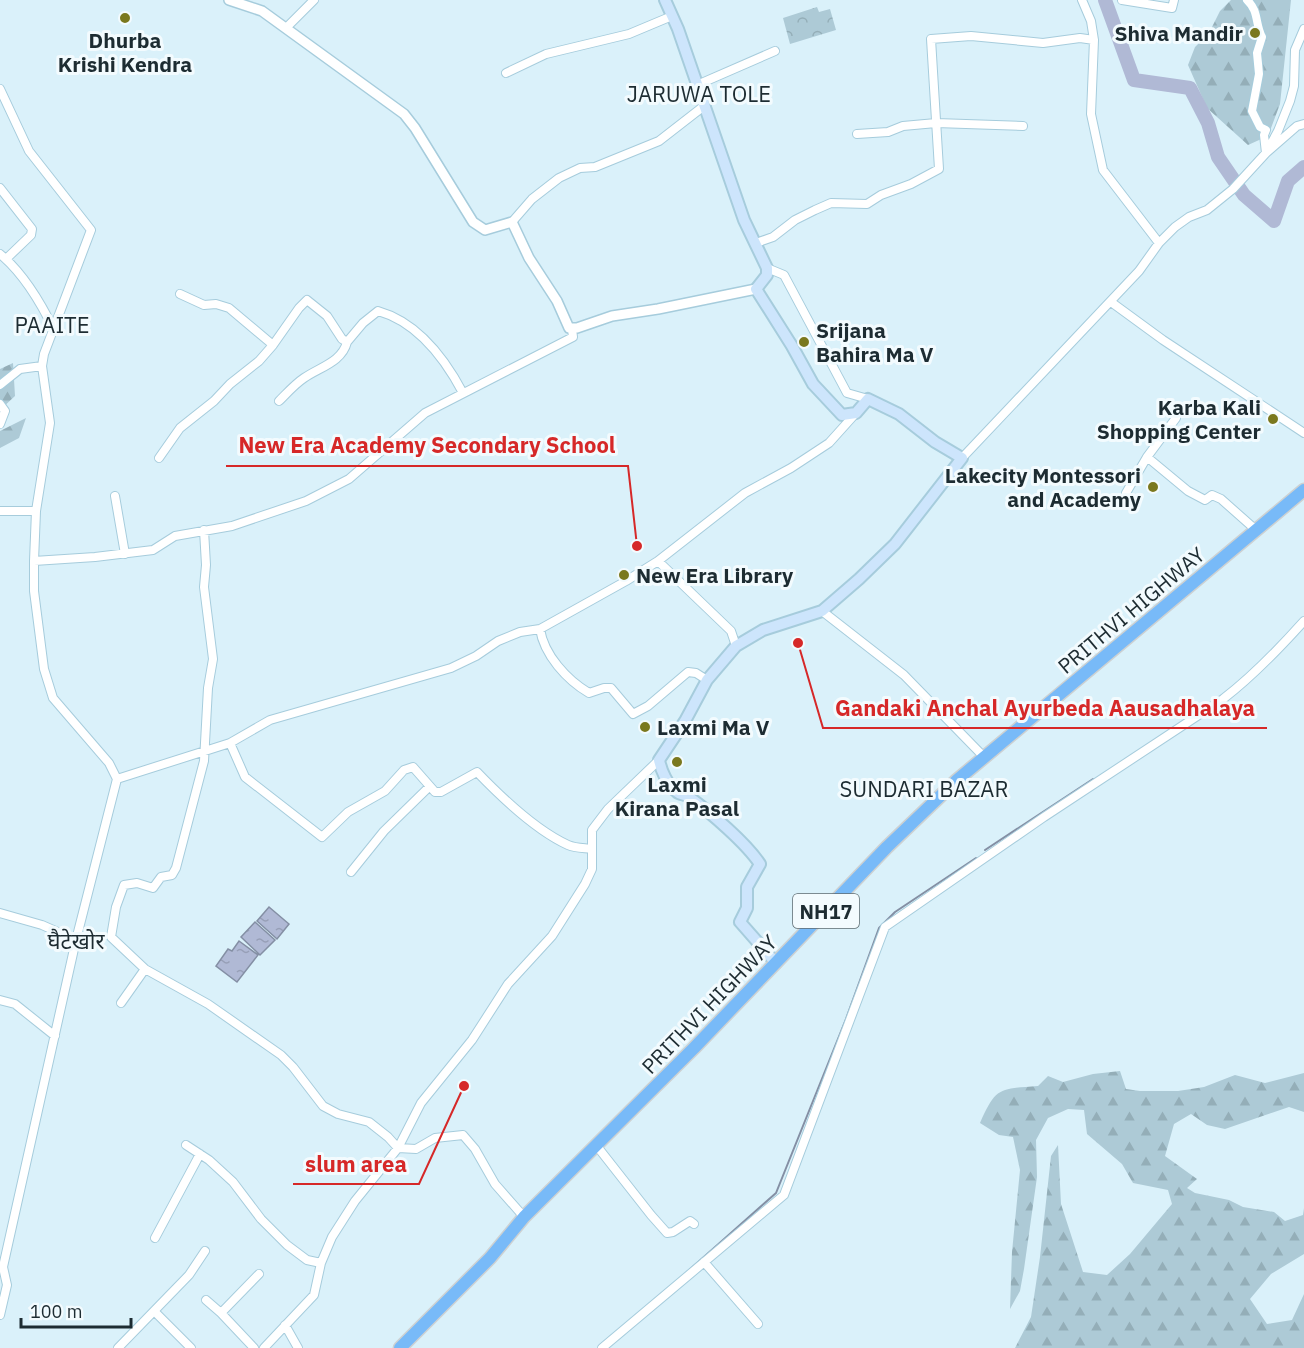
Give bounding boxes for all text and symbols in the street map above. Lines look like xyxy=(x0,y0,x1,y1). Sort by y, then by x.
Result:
marker: Dhurba Krishi Kendra xyxy=(118,11,132,25)
place label: Shiva Mandir xyxy=(1114,19,1244,47)
place label: Dhurba Krishi Kendra xyxy=(58,26,192,78)
marker: Shiva Mandir xyxy=(1248,26,1262,40)
district label: JARUWA TOLE xyxy=(627,79,771,108)
district label: PAAITE xyxy=(15,310,89,339)
place label: Srijana Bahira Ma V xyxy=(816,316,934,368)
marker: Srijana Bahira Ma V xyxy=(797,335,811,349)
place label: Karba Kali Shopping Center xyxy=(1097,393,1262,445)
marker: Karba Kali Shopping Center xyxy=(1266,412,1280,426)
callout: New Era Academy Secondary School xyxy=(226,426,628,466)
text: New Era Academy Secondary School xyxy=(238,430,616,459)
place label: Lakecity Montessori and Academy xyxy=(945,461,1142,513)
marker: Lakecity Montessori and Academy xyxy=(1146,480,1160,494)
street label: PRITHVI HIGHWAY xyxy=(1052,540,1211,680)
place label: New Era Library xyxy=(636,561,794,589)
marker: New Era Library xyxy=(617,568,631,582)
callout: Gandaki Anchal Ayurbeda Aausadhalaya xyxy=(823,688,1267,728)
text: Gandaki Anchal Ayurbeda Aausadhalaya xyxy=(835,693,1255,722)
place label: Laxmi Ma V xyxy=(657,713,770,741)
marker: Laxmi Ma V xyxy=(638,720,652,734)
marker: Laxmi Kirana Pasal xyxy=(670,755,684,769)
place label: Laxmi Kirana Pasal xyxy=(615,770,739,822)
district label: SUNDARI BAZAR xyxy=(839,774,1009,803)
road number: NH17 xyxy=(793,894,859,928)
district label: घैटेखोर xyxy=(48,926,105,955)
street label: PRITHVI HIGHWAY xyxy=(635,928,783,1080)
callout: slum area xyxy=(293,1144,419,1184)
text: slum area xyxy=(305,1149,407,1178)
scale bar xyxy=(21,1291,130,1329)
text: 100 m xyxy=(30,1300,82,1323)

